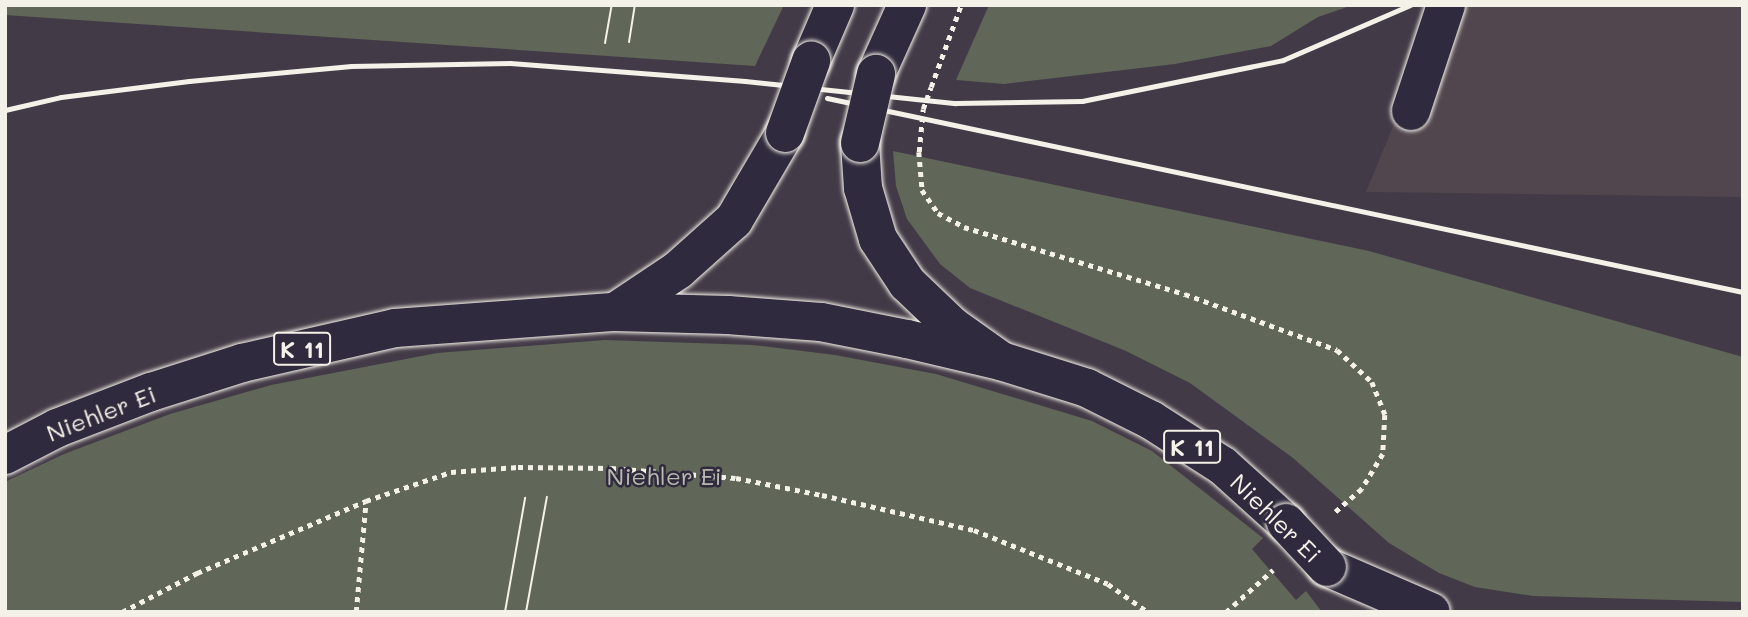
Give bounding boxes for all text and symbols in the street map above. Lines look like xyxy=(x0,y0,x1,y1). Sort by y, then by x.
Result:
road number: K 11 xyxy=(272,330,332,368)
street label: Niehler Ei xyxy=(42,379,160,447)
road number: K 11 xyxy=(1162,428,1222,466)
park label: Niehler Ei xyxy=(606,462,722,490)
street label: Niehler Ei xyxy=(1225,468,1327,568)

